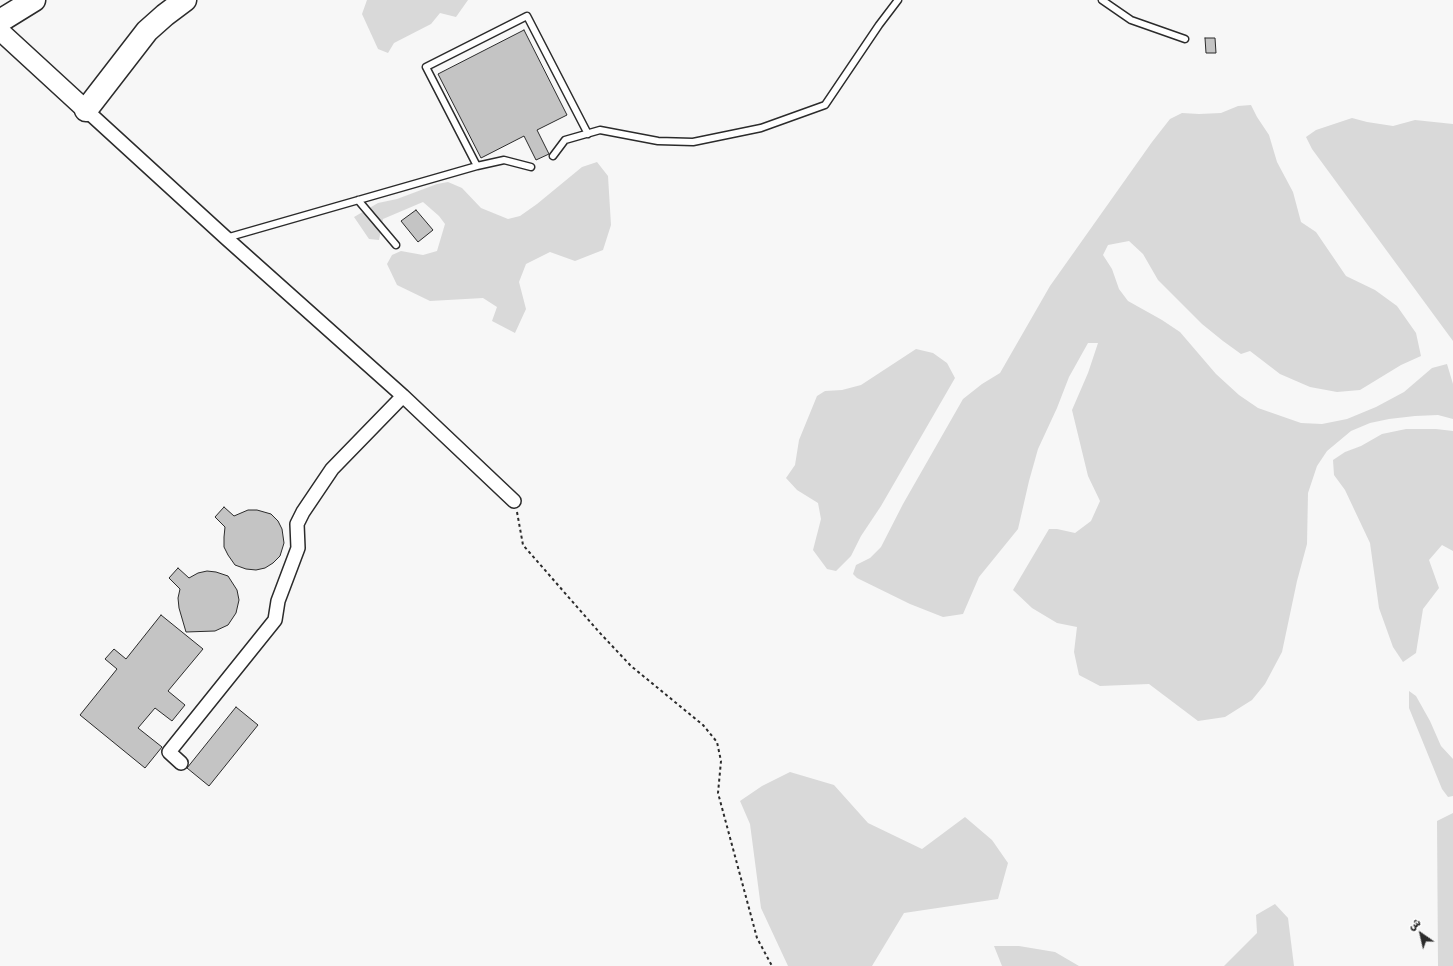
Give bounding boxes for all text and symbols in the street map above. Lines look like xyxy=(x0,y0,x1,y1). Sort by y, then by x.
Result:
north arrow xyxy=(1401,914,1441,954)
text: ش xyxy=(1405,915,1423,933)

